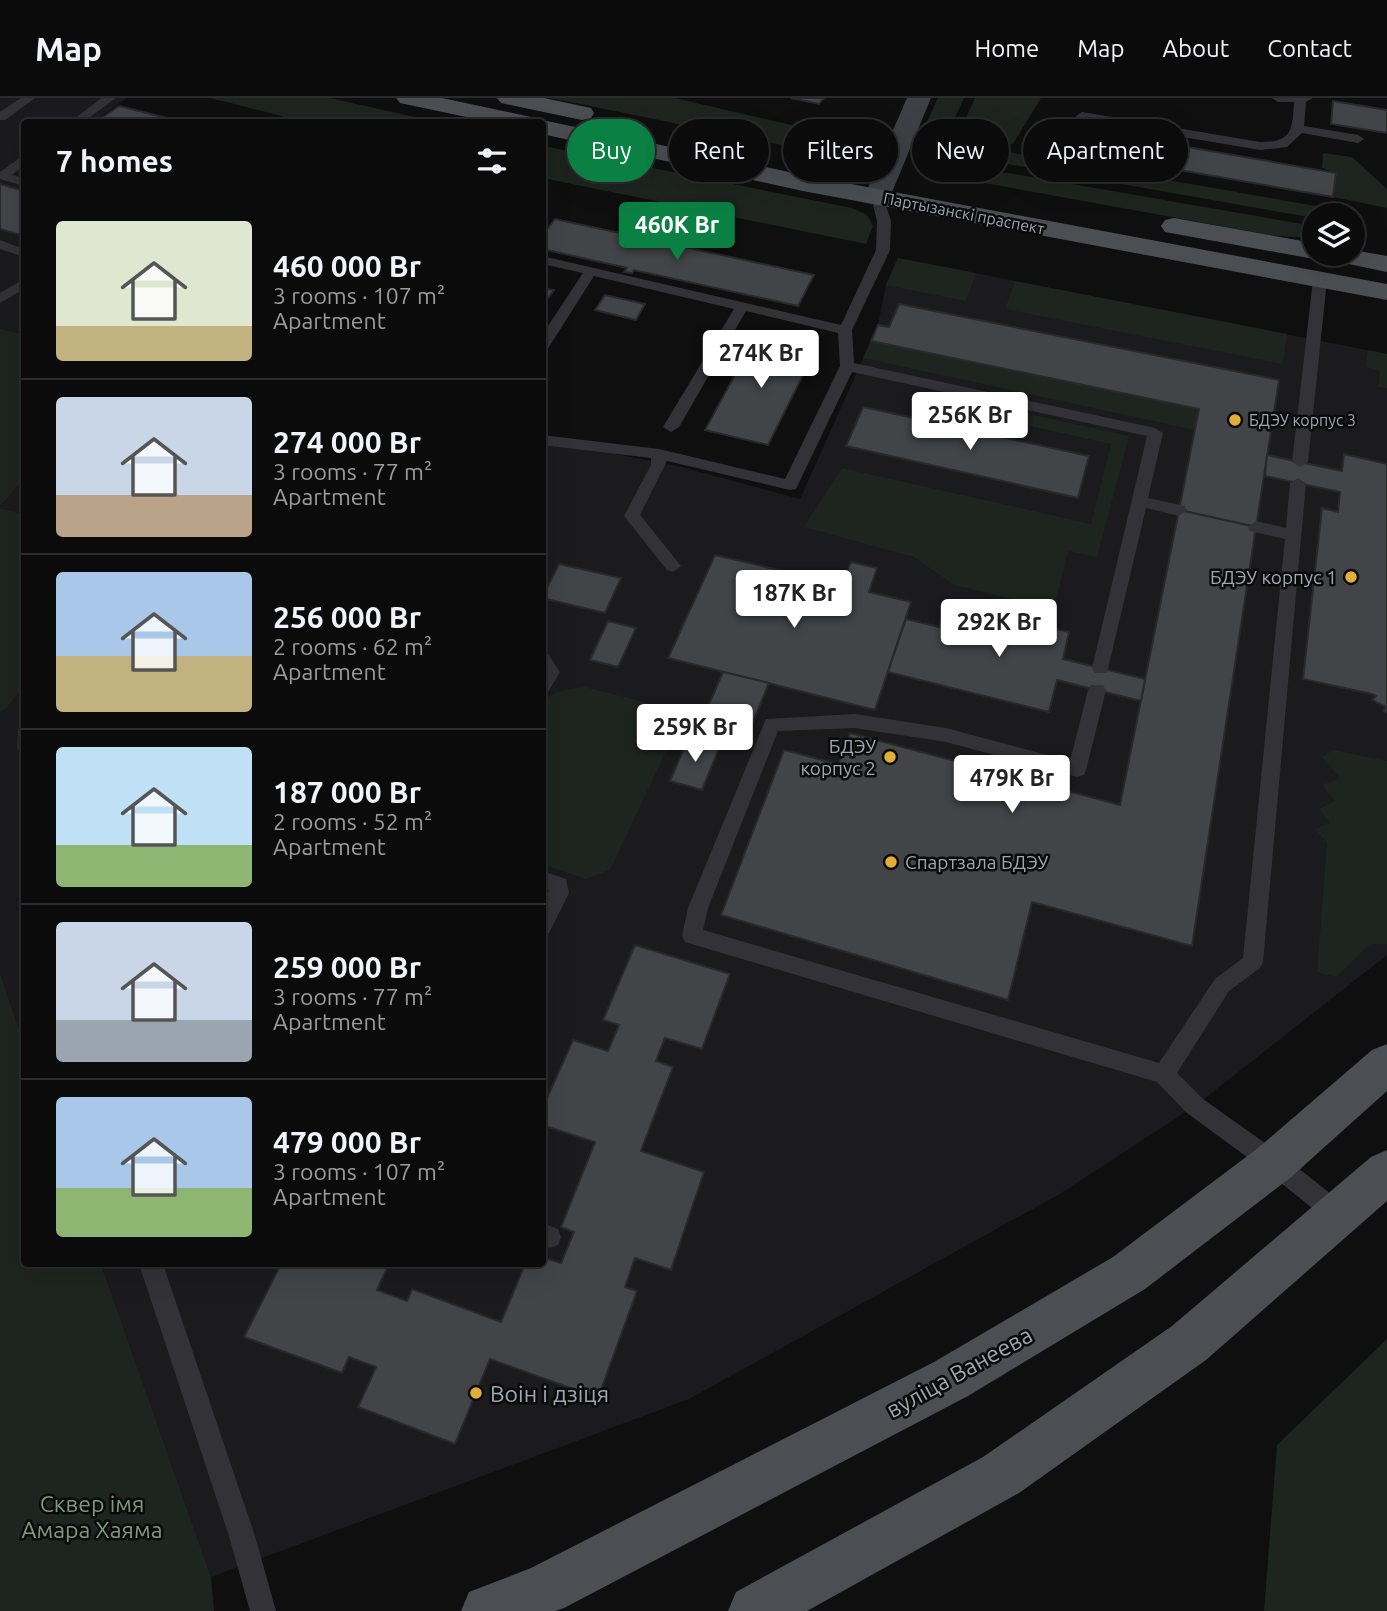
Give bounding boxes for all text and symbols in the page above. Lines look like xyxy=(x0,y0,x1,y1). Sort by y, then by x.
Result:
text: Map xyxy=(35,30,102,67)
text: Home xyxy=(974,35,1039,62)
text: Map xyxy=(1077,35,1124,62)
text: About xyxy=(1162,35,1229,62)
text: Contact xyxy=(1267,35,1352,62)
chip: Buy xyxy=(567,119,655,182)
chip: Rent xyxy=(669,119,769,182)
chip: Filters xyxy=(783,119,898,182)
chip: New xyxy=(912,119,1009,182)
chip: Apartment xyxy=(1023,119,1188,182)
icon: filters xyxy=(473,142,511,180)
text: 7 homes xyxy=(56,144,173,178)
street label: Партызанскі праспект xyxy=(882,189,1046,237)
pin: 460K Br xyxy=(612,202,742,262)
map controls xyxy=(1302,203,1365,266)
button: layers xyxy=(1302,203,1365,266)
text: 460K Br xyxy=(635,212,719,237)
icon: home xyxy=(112,249,196,333)
text: 460 000 Br xyxy=(273,249,421,283)
text: 3 rooms · 107 m² xyxy=(273,283,445,308)
text: Apartment xyxy=(273,308,386,333)
pin: 274K Br xyxy=(696,330,826,390)
text: 274K Br xyxy=(719,340,803,365)
pin: 256K Br xyxy=(905,392,1035,452)
text: 256K Br xyxy=(928,402,1012,427)
place label: БДЭУ корпус 3 xyxy=(1249,411,1356,429)
marker: БДЭУ корпус 3 xyxy=(1227,412,1243,428)
icon: home xyxy=(112,425,196,509)
text: 274 000 Br xyxy=(273,425,421,459)
text: 3 rooms · 77 m² xyxy=(273,459,432,484)
text: Apartment xyxy=(273,484,386,509)
place label: БДЭУ корпус 1 xyxy=(1210,566,1337,588)
marker: БДЭУ корпус 1 xyxy=(1343,569,1359,585)
pin: 187K Br xyxy=(729,570,859,630)
text: 187K Br xyxy=(752,580,836,605)
icon: home xyxy=(112,600,196,684)
text: 256 000 Br xyxy=(273,600,421,634)
pin: 292K Br xyxy=(934,600,1064,659)
text: 292K Br xyxy=(957,609,1041,634)
text: 2 rooms · 62 m² xyxy=(273,634,432,659)
text: Apartment xyxy=(273,659,386,684)
pin: 259K Br xyxy=(630,704,760,764)
text: 259K Br xyxy=(653,714,737,739)
place label: БДЭУ корпус 2 xyxy=(800,735,876,779)
marker: БДЭУ корпус 2 xyxy=(882,749,898,765)
pin: 479K Br xyxy=(947,756,1077,815)
text: 479K Br xyxy=(970,765,1054,790)
icon: home xyxy=(112,775,196,859)
text: 187 000 Br xyxy=(273,775,421,809)
text: 2 rooms · 52 m² xyxy=(273,809,432,834)
text: Apartment xyxy=(273,834,386,859)
place label: Спартзала БДЭУ xyxy=(905,851,1048,873)
marker: Спартзала БДЭУ xyxy=(883,854,899,870)
icon: home xyxy=(112,950,196,1034)
text: 259 000 Br xyxy=(273,950,421,984)
text: 3 rooms · 77 m² xyxy=(273,984,432,1009)
text: Apartment xyxy=(273,1009,386,1034)
icon: home xyxy=(112,1125,196,1209)
text: 479 000 Br xyxy=(273,1125,421,1159)
text: 3 rooms · 107 m² xyxy=(273,1159,445,1184)
text: Apartment xyxy=(273,1184,386,1209)
street label: вуліца Ванеева xyxy=(882,1322,1036,1422)
place label: Воін і дзіця xyxy=(490,1381,609,1406)
marker: Воін і дзіця xyxy=(468,1385,484,1401)
park label: Сквер імя Амара Хаяма xyxy=(22,1491,162,1542)

